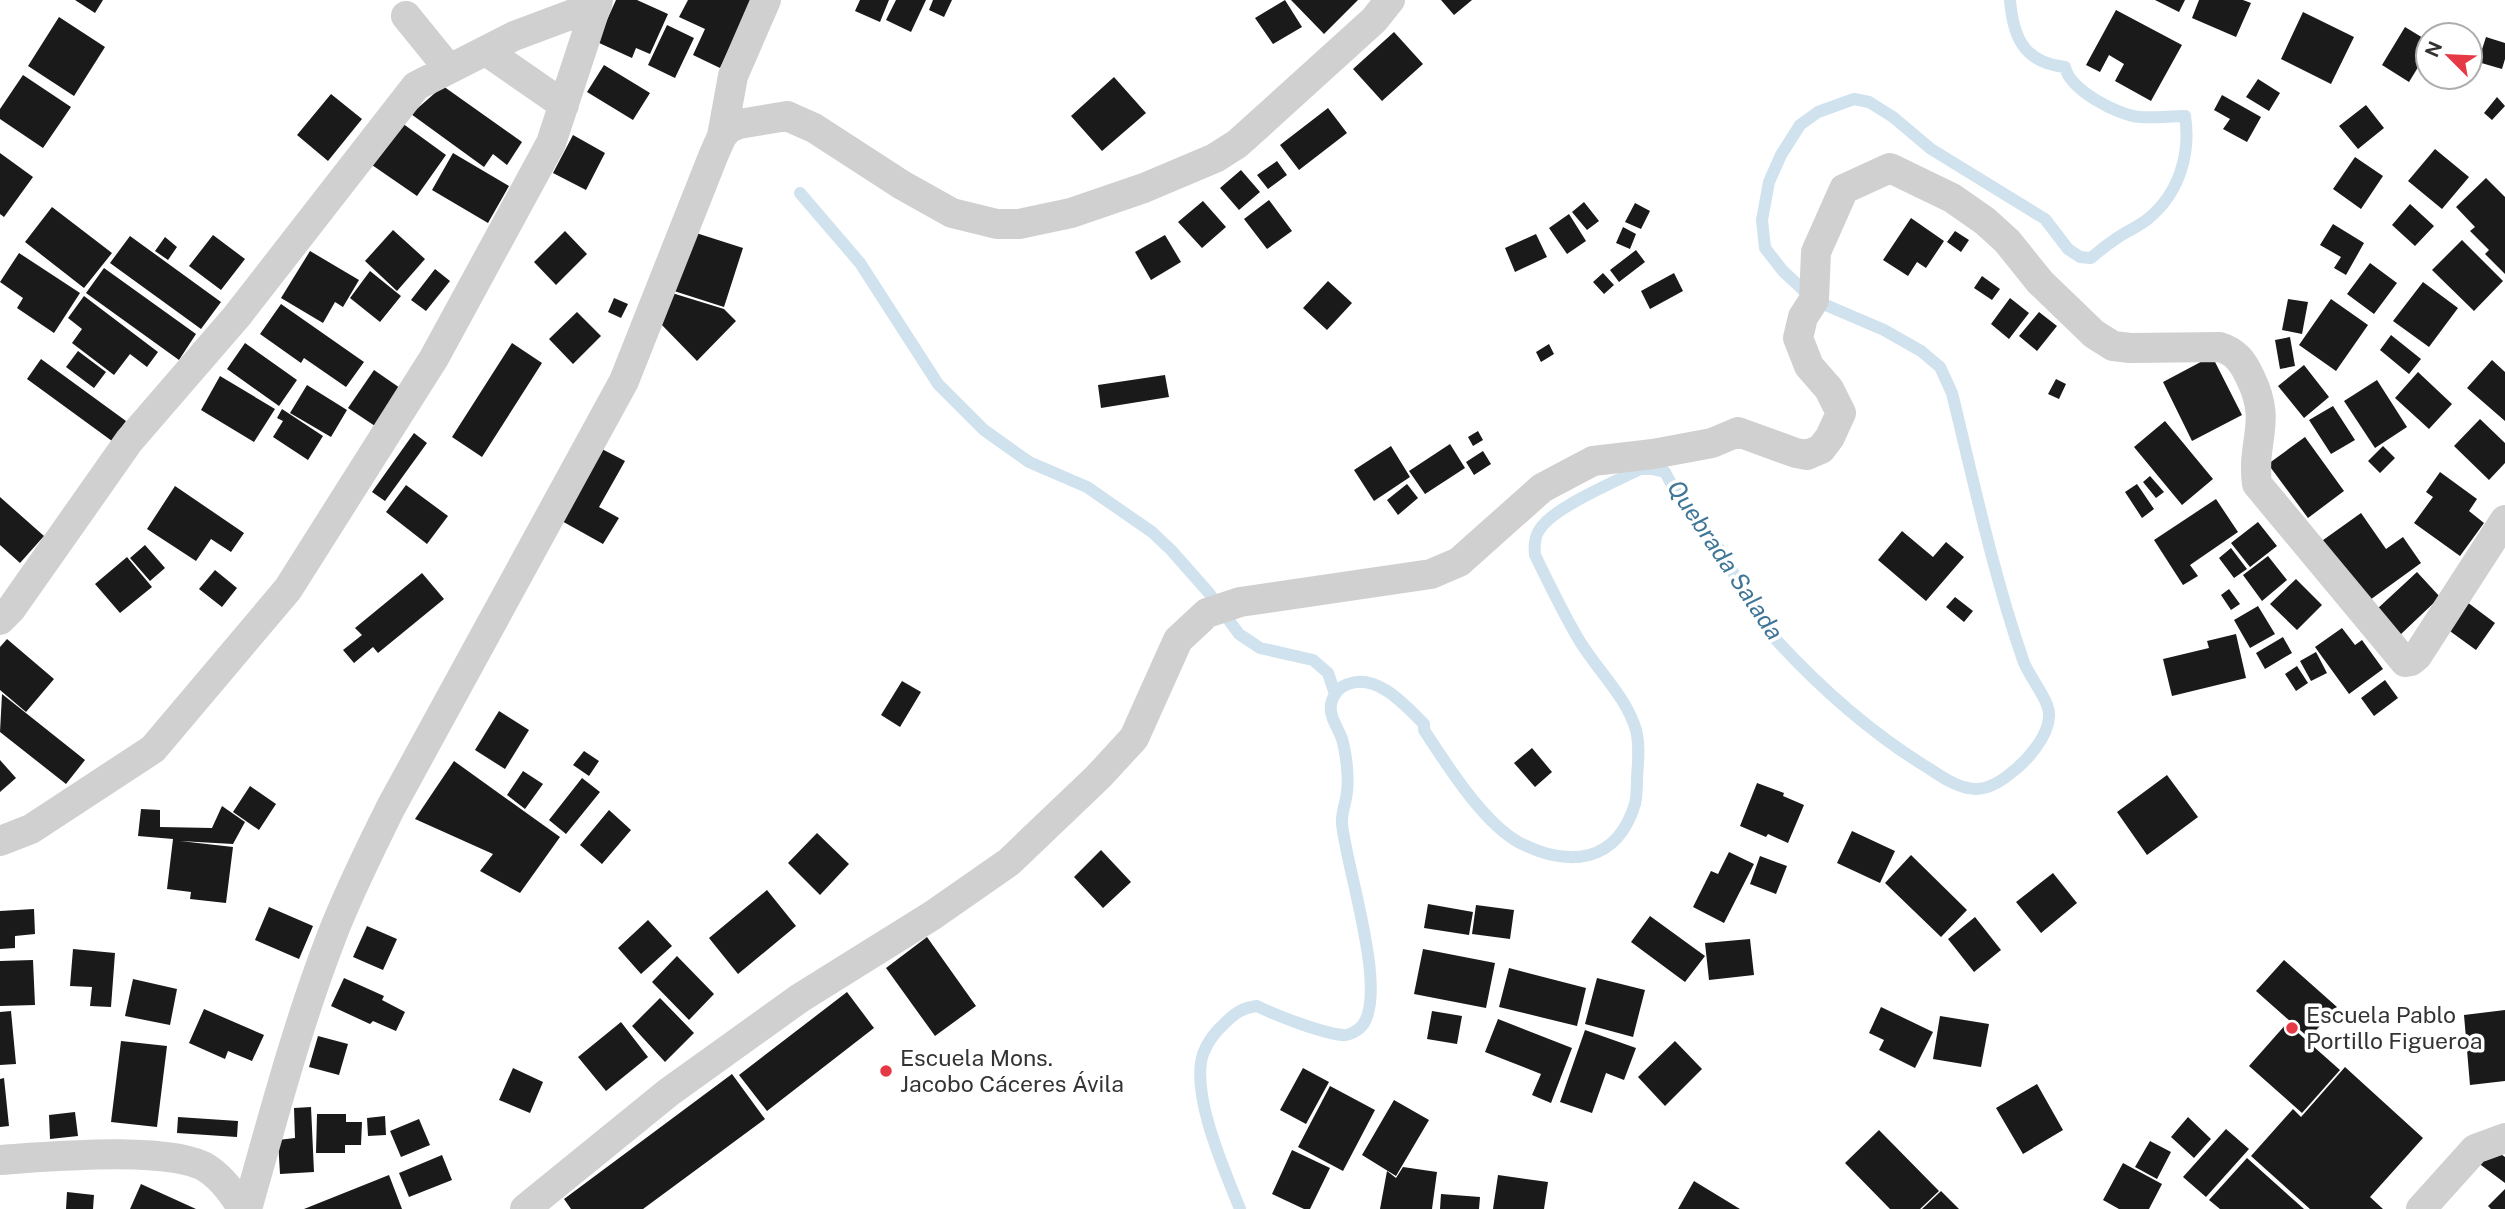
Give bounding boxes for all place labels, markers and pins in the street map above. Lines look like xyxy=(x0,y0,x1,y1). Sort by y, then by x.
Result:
place label: Escuela Pablo Portillo Figueroa xyxy=(2306,1001,2482,1054)
marker: Escuela Pablo Portillo Figueroa xyxy=(2284,1020,2300,1036)
place label: Escuela Mons. Jacobo Cáceres Ávila xyxy=(900,1044,1124,1097)
marker: Escuela Mons. Jacobo Cáceres Ávila xyxy=(878,1063,894,1079)

